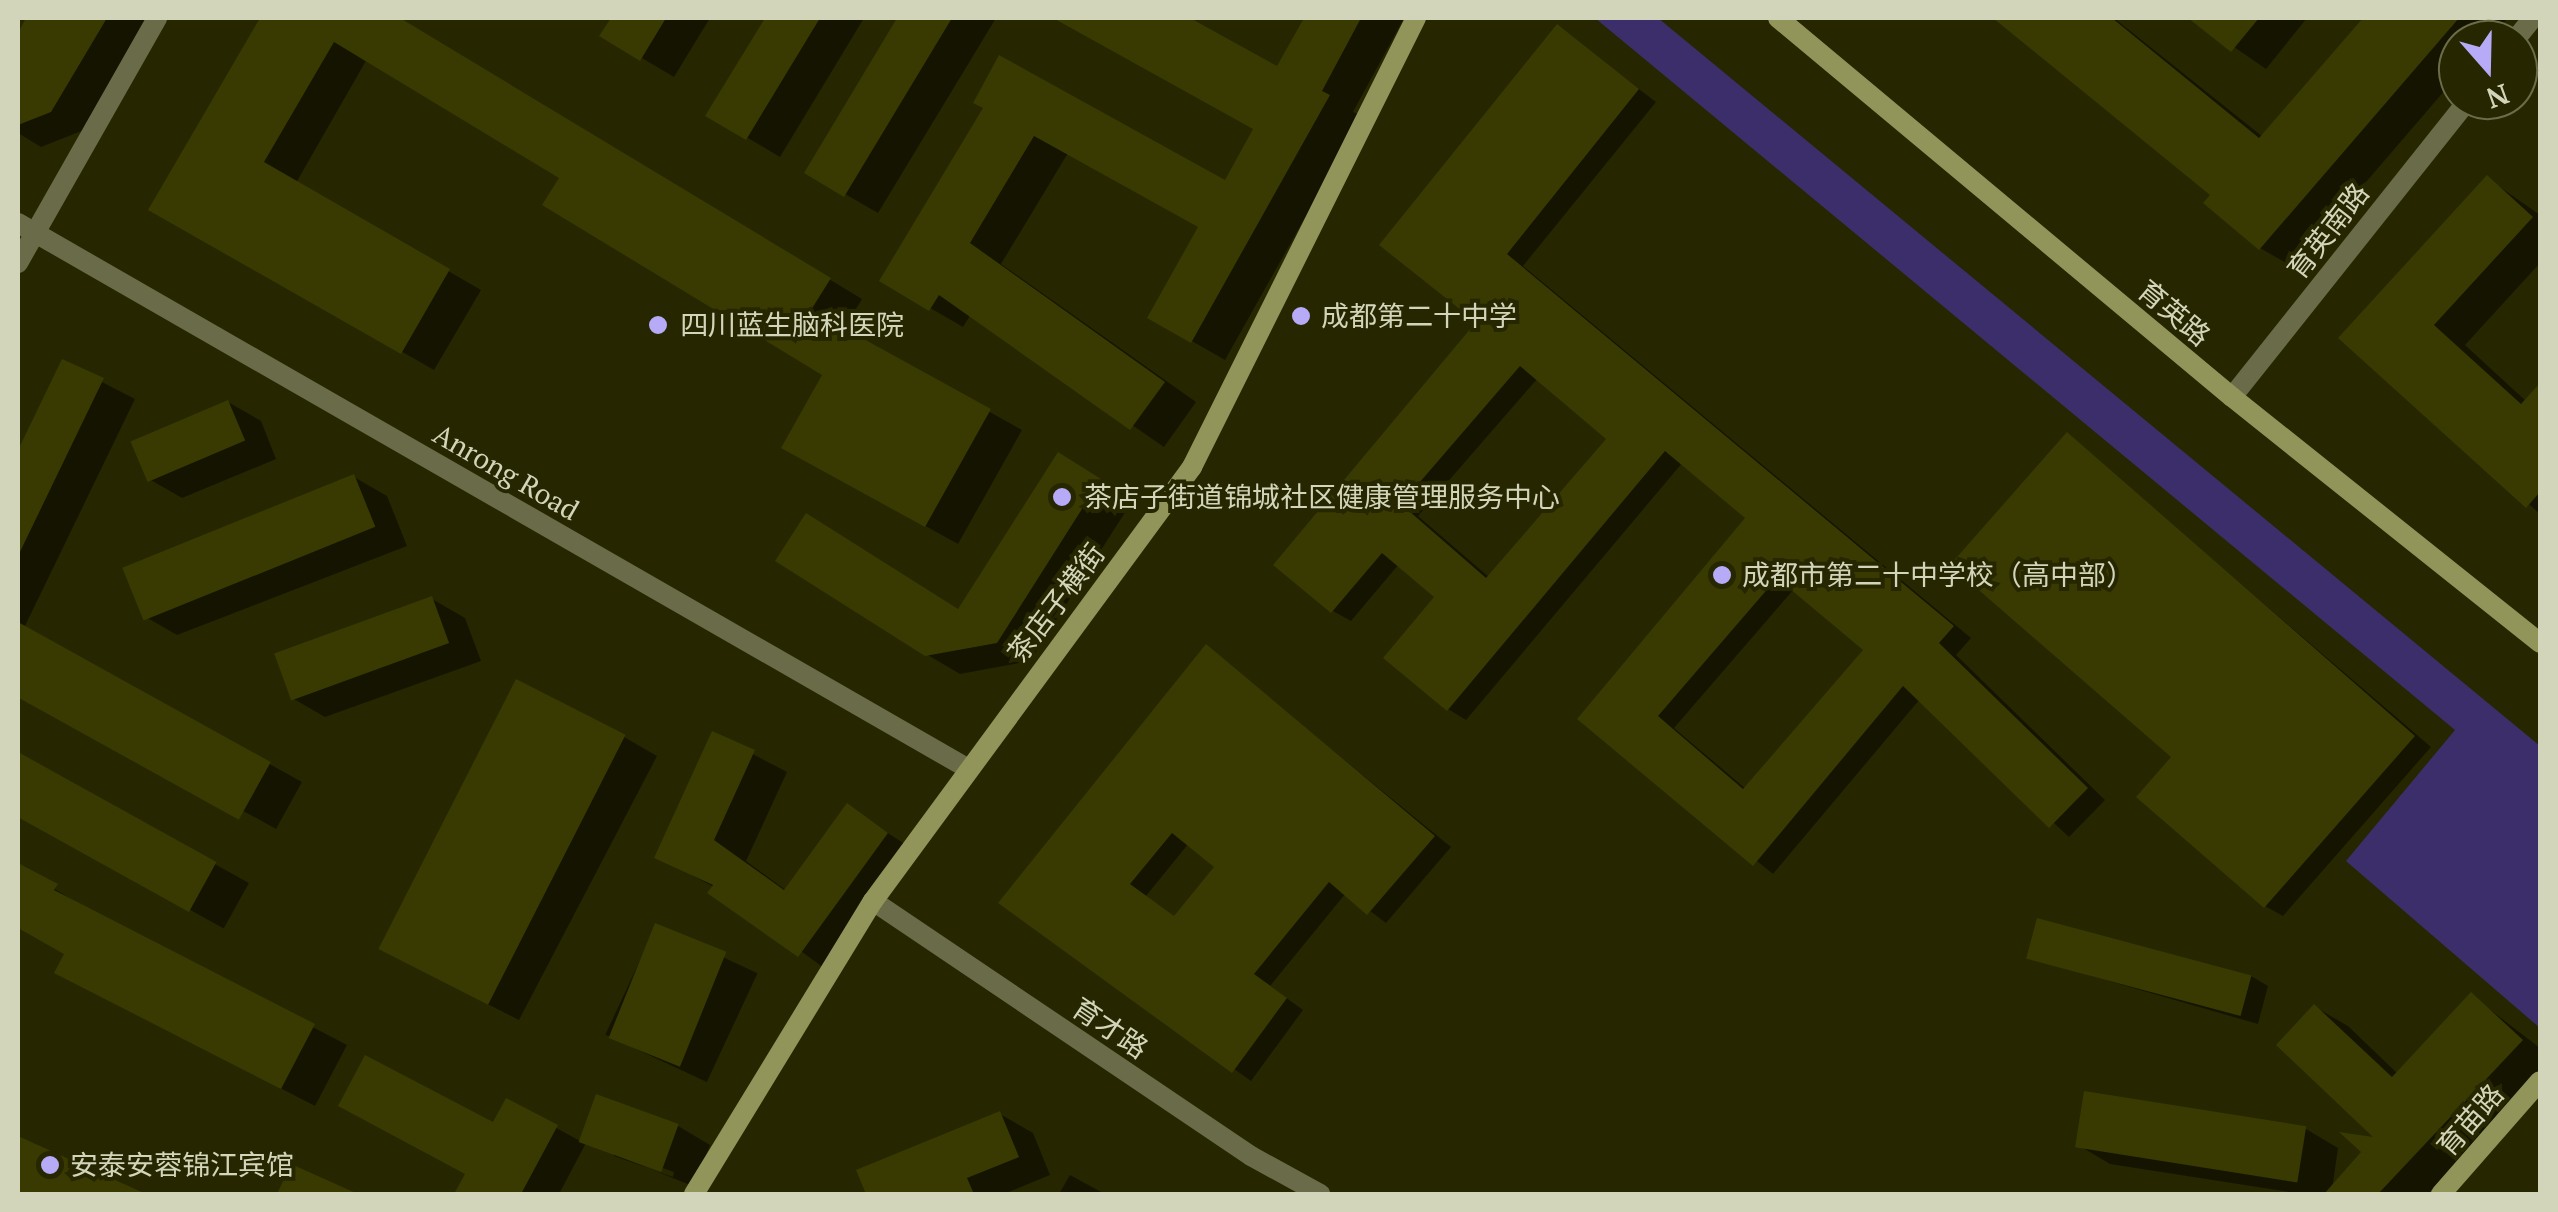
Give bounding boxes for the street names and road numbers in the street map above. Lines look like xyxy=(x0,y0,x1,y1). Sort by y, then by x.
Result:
street label: 育英南路 xyxy=(2280,177,2376,285)
street label: 育英路 xyxy=(2131,273,2217,353)
street label: Anrong Road xyxy=(427,417,585,527)
street label: 茶店子横街 xyxy=(1000,537,1112,669)
street label: 育才路 xyxy=(1066,991,1154,1065)
street label: 育苗路 xyxy=(2430,1077,2510,1163)

